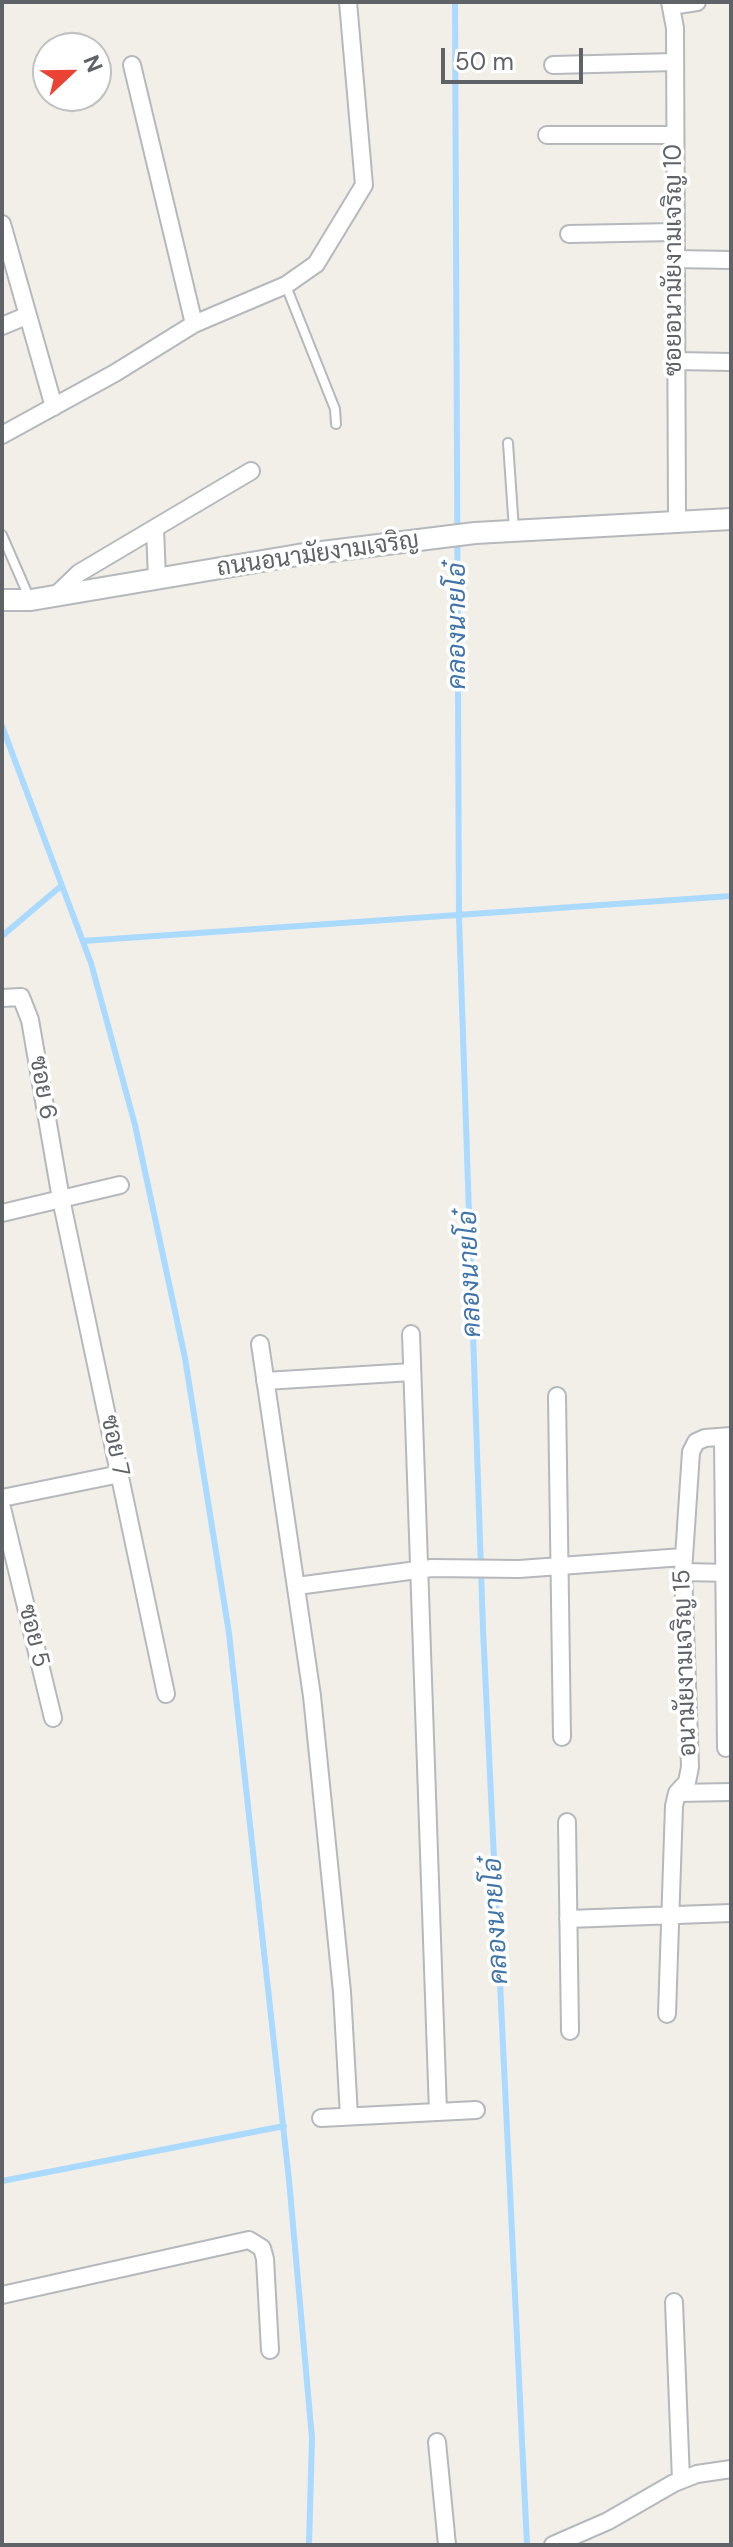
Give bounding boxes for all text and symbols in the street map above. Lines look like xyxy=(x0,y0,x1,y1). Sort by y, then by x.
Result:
north arrow xyxy=(32,32,112,112)
scale bar xyxy=(445,32,587,82)
text: 50 m xyxy=(455,46,514,77)
text: N xyxy=(76,51,109,76)
street label: ซอยอนามัยงามเจริญ 10 xyxy=(661,144,689,376)
street label: ถนนอนามัยงามเจริญ xyxy=(215,527,421,583)
water label: คลองนายโอ๋ xyxy=(442,563,474,689)
street label: ซอย 6 xyxy=(22,1054,62,1122)
water label: คลองนายโอ๋ xyxy=(453,1210,489,1338)
street label: ซอย 7 xyxy=(93,1413,135,1479)
street label: อนามัยงามเจริญ 15 xyxy=(668,1569,704,1757)
street label: ซอย 5 xyxy=(11,1602,55,1670)
water label: คลองนายโอ๋ xyxy=(478,1857,516,1985)

